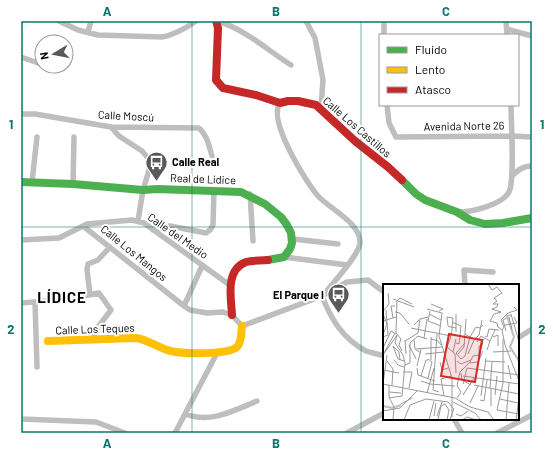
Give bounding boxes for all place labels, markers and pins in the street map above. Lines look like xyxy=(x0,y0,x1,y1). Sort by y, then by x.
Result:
bus stop icon: Calle Real xyxy=(143,149,169,182)
place label: Calle Real xyxy=(172,155,219,168)
bus stop icon: El Parque I xyxy=(326,282,352,315)
place label: El Parque I xyxy=(273,288,324,301)

